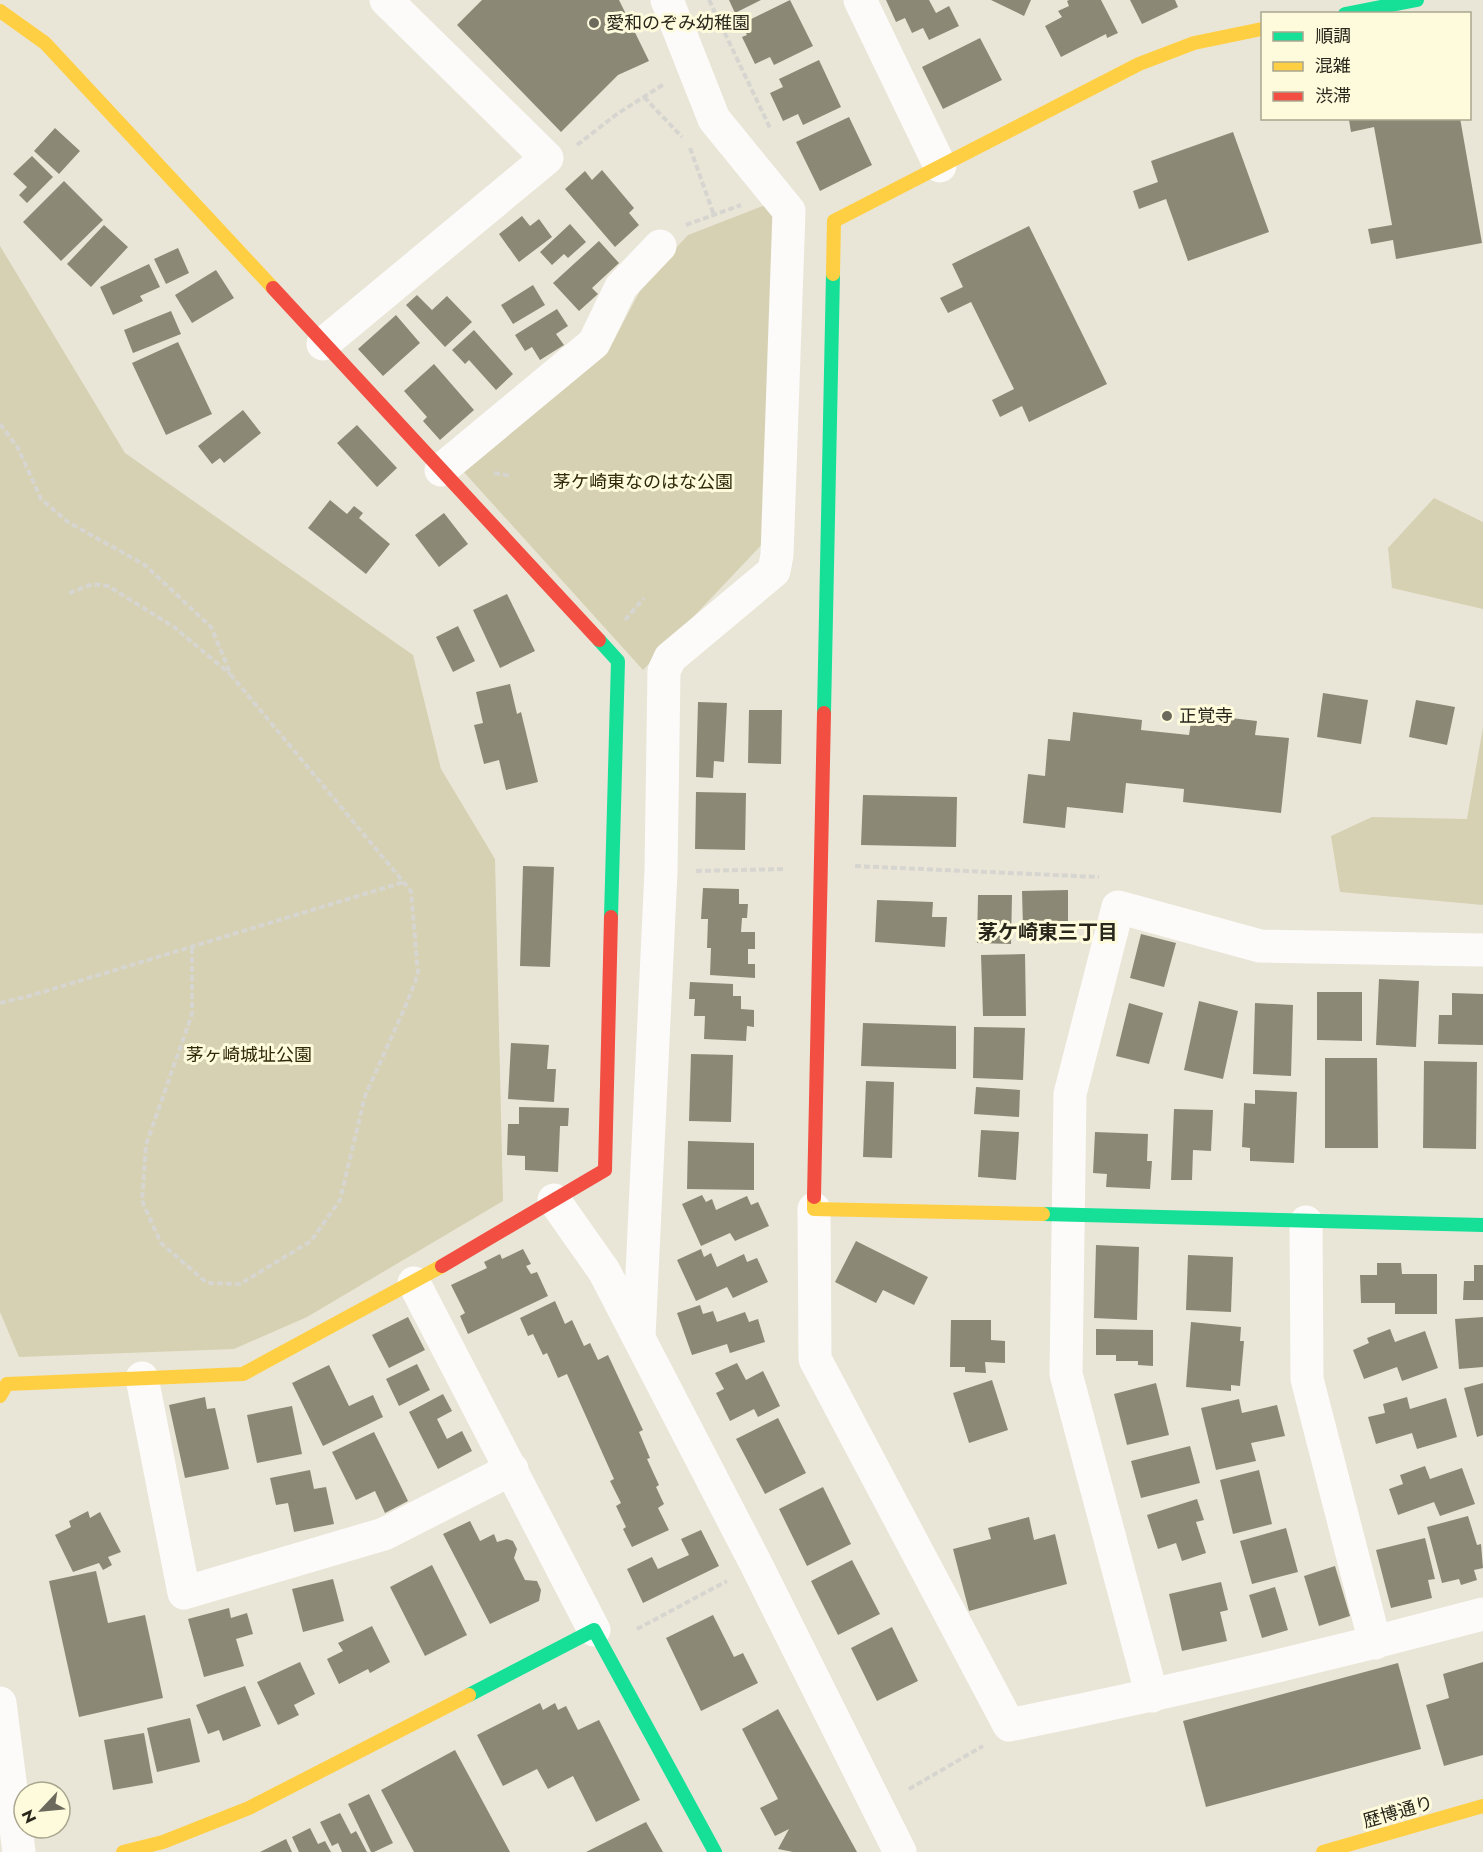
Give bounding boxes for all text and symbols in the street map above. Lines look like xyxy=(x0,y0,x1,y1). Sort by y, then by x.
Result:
place label: 愛和のぞみ幼稚園 xyxy=(606,10,750,36)
legend xyxy=(1261,12,1471,120)
marker: 愛和のぞみ幼稚園 xyxy=(587,16,601,30)
text: 順調 xyxy=(1315,23,1351,49)
text: 混雑 xyxy=(1315,53,1351,79)
text: 渋滞 xyxy=(1315,83,1351,109)
park label: 茅ケ崎東なのはな公園 xyxy=(553,469,733,495)
place label: 正覚寺 xyxy=(1179,703,1233,729)
marker: 正覚寺 xyxy=(1160,709,1174,723)
district label: 茅ケ崎東三丁目 xyxy=(978,918,1118,947)
park label: 茅ヶ崎城址公園 xyxy=(186,1042,312,1068)
north arrow xyxy=(12,1780,72,1840)
street label: 歴博通り xyxy=(1360,1790,1436,1834)
text: N xyxy=(16,1806,42,1827)

